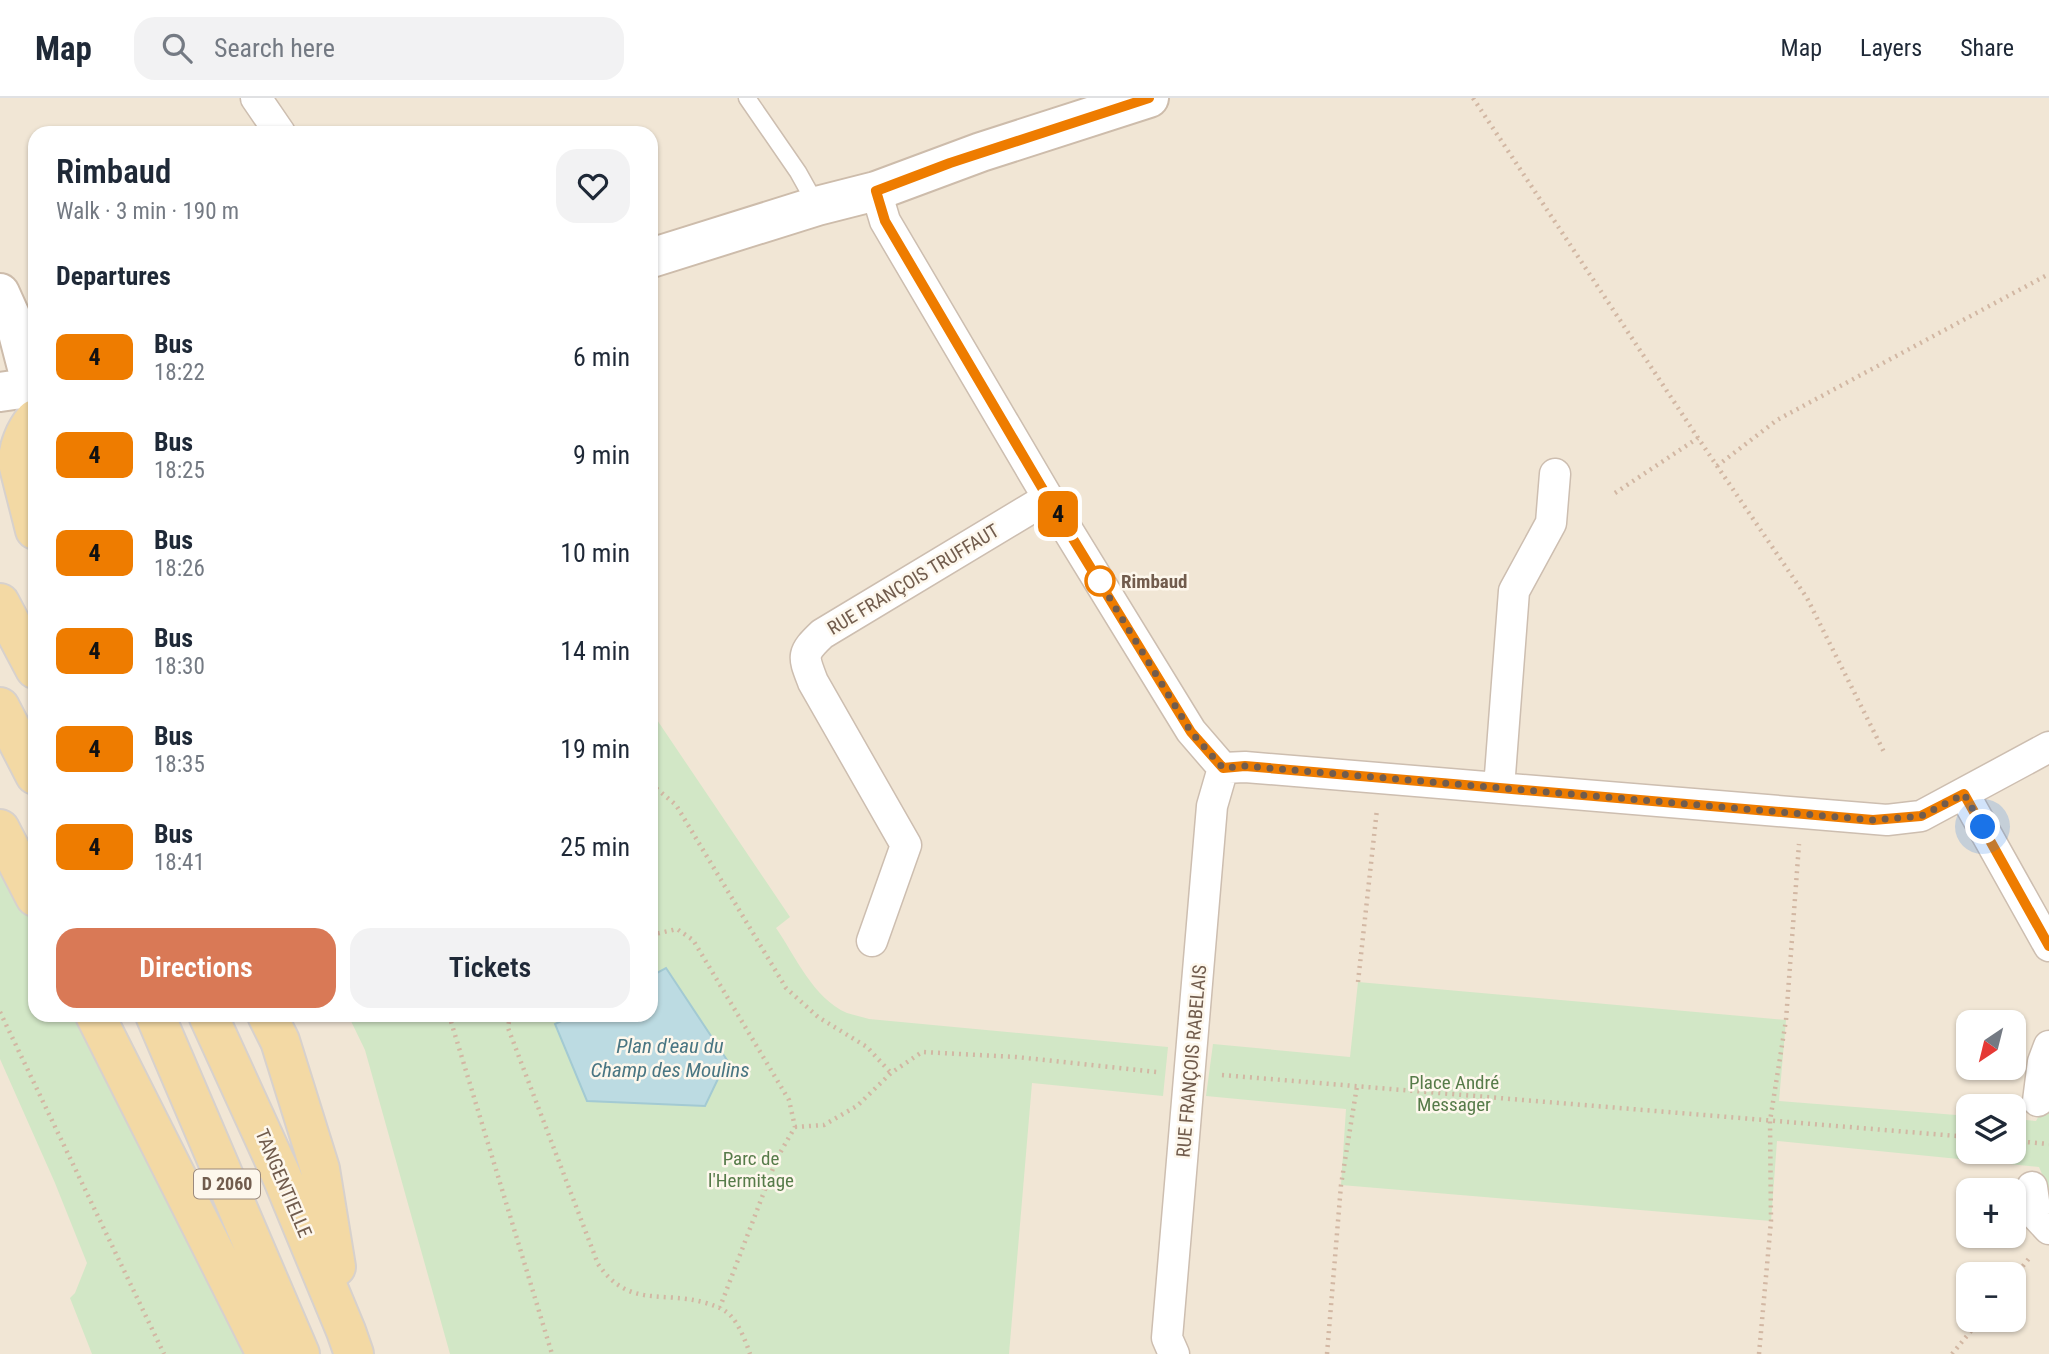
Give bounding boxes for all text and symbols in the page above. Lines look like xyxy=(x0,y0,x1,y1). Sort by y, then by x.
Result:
search box xyxy=(134,17,624,80)
text: Map xyxy=(35,29,92,68)
icon: search xyxy=(158,29,196,67)
text: Search here xyxy=(214,33,335,63)
text: Map xyxy=(1781,34,1822,62)
text: Layers xyxy=(1860,34,1922,62)
text: Share xyxy=(1960,34,2014,62)
button: heart xyxy=(556,149,630,223)
text: Rimbaud xyxy=(56,152,171,191)
text: Walk · 3 min · 190 m xyxy=(56,198,239,225)
text: Departures xyxy=(56,261,171,291)
text: Bus xyxy=(154,329,193,359)
text: 6 min xyxy=(573,342,630,372)
text: 4 xyxy=(88,343,101,371)
text: 18:22 xyxy=(154,359,205,386)
text: Bus xyxy=(154,427,193,457)
text: 9 min xyxy=(573,440,630,470)
text: 4 xyxy=(88,441,101,469)
text: 18:25 xyxy=(154,457,205,484)
line badge: 4 xyxy=(1035,491,1081,537)
text: 4 xyxy=(1052,500,1064,528)
street label: RUE FRANÇOIS TRUFFAUT xyxy=(823,519,1003,640)
text: Bus xyxy=(154,525,193,555)
text: 10 min xyxy=(560,538,630,568)
text: 4 xyxy=(88,539,101,567)
text: 18:26 xyxy=(154,555,205,582)
marker: Rimbaud xyxy=(1085,566,1115,596)
place label: Rimbaud xyxy=(1121,570,1188,593)
text: Bus xyxy=(154,623,193,653)
text: 14 min xyxy=(560,636,630,666)
text: 4 xyxy=(88,637,101,665)
text: 18:30 xyxy=(154,653,205,680)
text: Bus xyxy=(154,721,193,751)
text: 19 min xyxy=(560,734,630,764)
text: 4 xyxy=(88,735,101,763)
text: 18:35 xyxy=(154,751,205,778)
your location xyxy=(1965,809,2000,844)
text: Bus xyxy=(154,819,193,849)
text: 25 min xyxy=(560,832,630,862)
text: 4 xyxy=(88,833,101,861)
text: 18:41 xyxy=(154,849,205,876)
button: Directions xyxy=(56,928,336,1008)
button: Tickets xyxy=(350,928,630,1008)
street label: RUE FRANÇOIS RABELAIS xyxy=(1172,964,1211,1158)
north arrow xyxy=(1956,1010,2026,1080)
map controls xyxy=(1956,1010,2026,1332)
water label: Plan d'eau du Champ des Moulins xyxy=(591,1034,750,1082)
park label: Place André Messager xyxy=(1409,1071,1499,1116)
button: layers xyxy=(1956,1094,2026,1164)
street label: TANGENTIELLE xyxy=(250,1125,317,1241)
park label: Parc de l'Hermitage xyxy=(708,1147,794,1192)
road number: D 2060 xyxy=(194,1170,260,1198)
button: + xyxy=(1956,1178,2026,1248)
button: − xyxy=(1956,1262,2026,1332)

